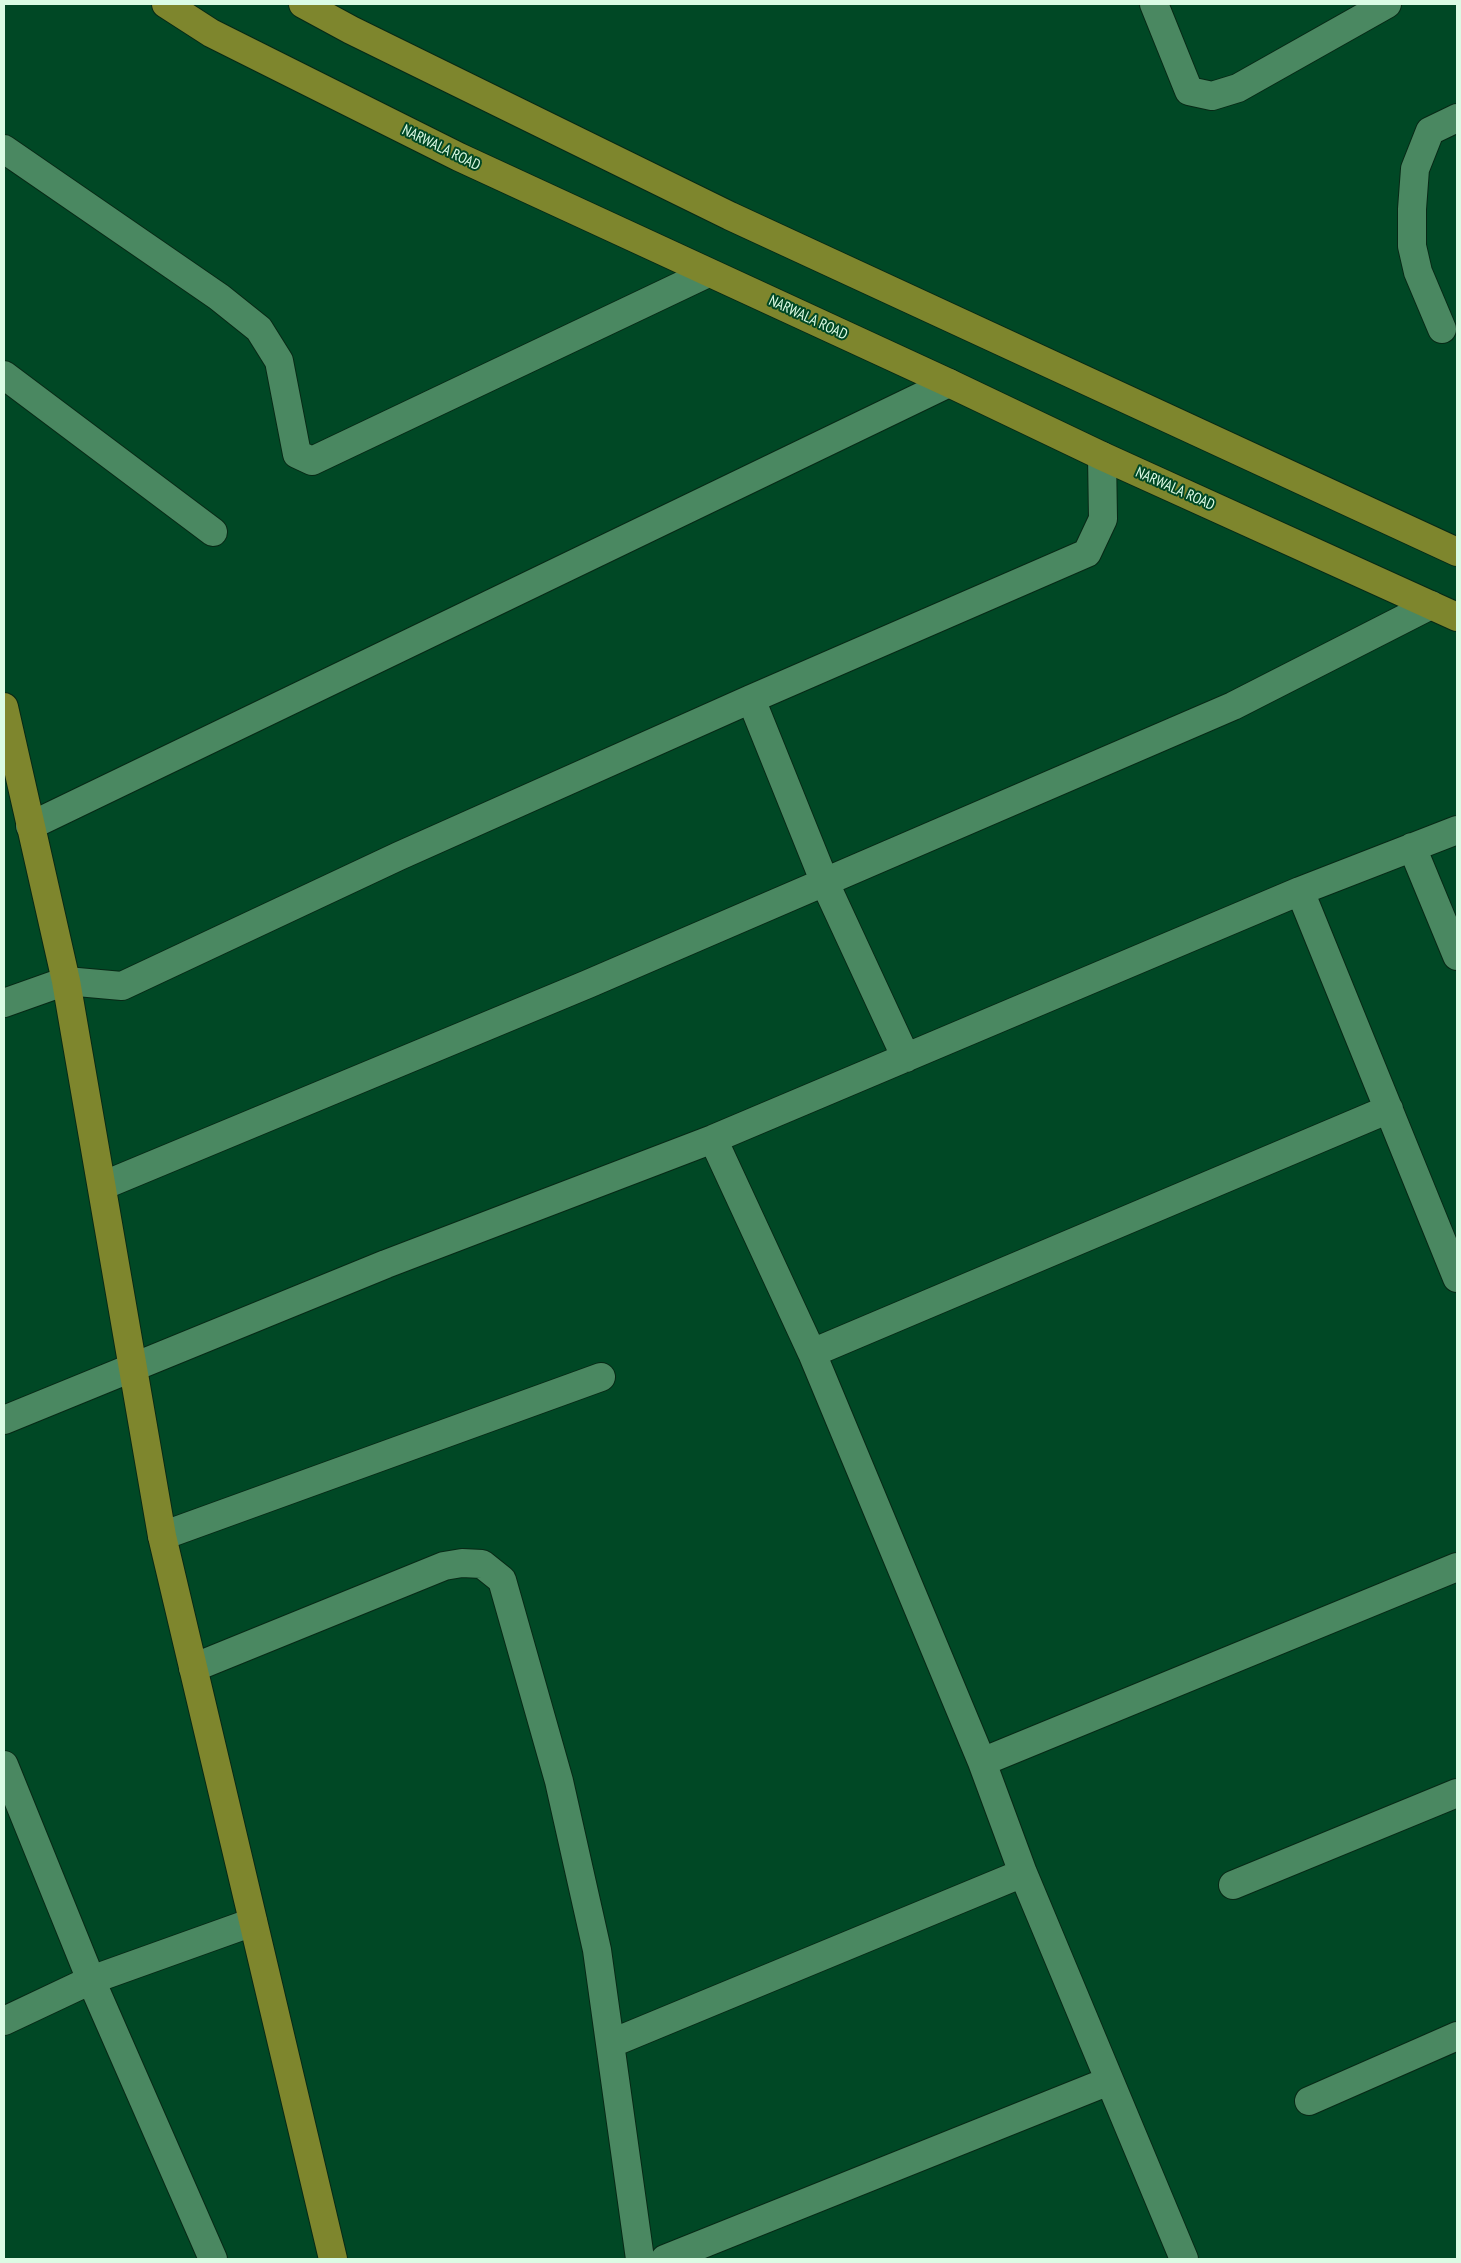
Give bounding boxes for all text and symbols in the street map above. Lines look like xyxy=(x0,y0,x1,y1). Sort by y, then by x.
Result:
street label: NARWALA ROAD xyxy=(399,121,483,175)
street label: NARWALA ROAD xyxy=(766,292,850,344)
street label: NARWALA ROAD xyxy=(1133,464,1217,514)

